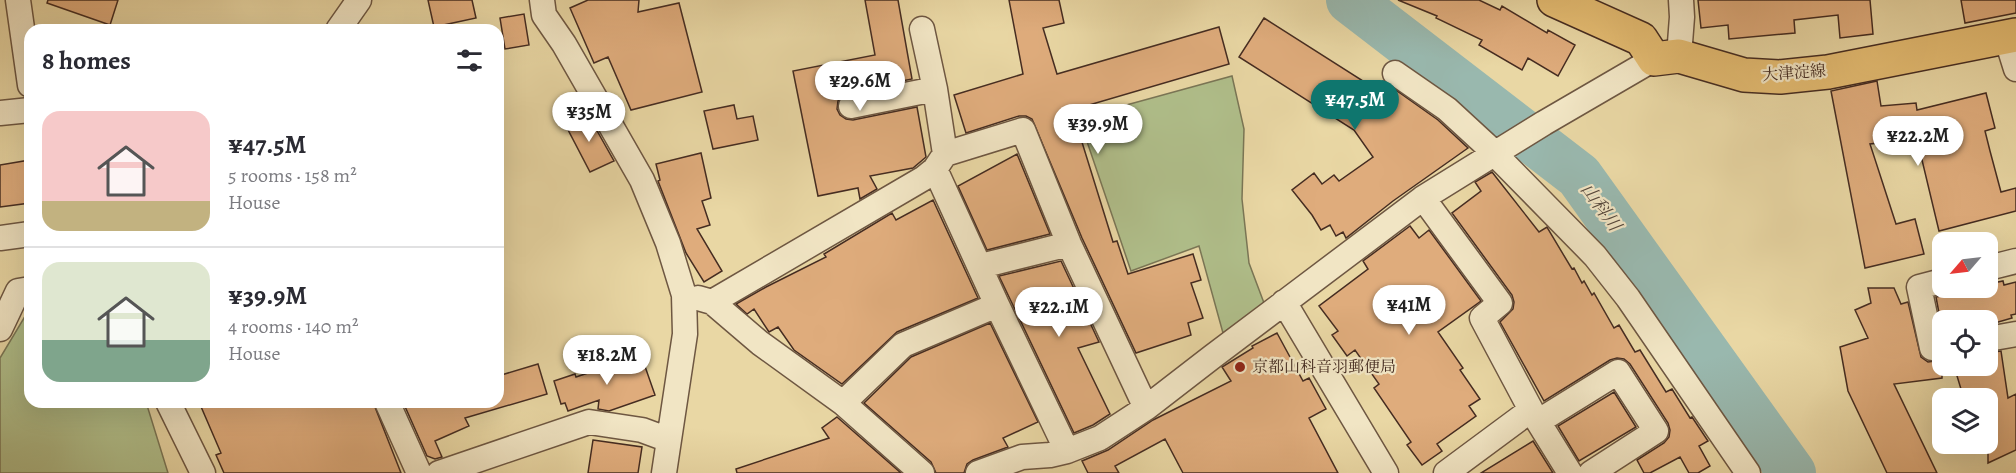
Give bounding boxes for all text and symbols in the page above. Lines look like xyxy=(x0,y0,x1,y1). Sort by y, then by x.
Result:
text: 8 homes xyxy=(42,43,131,78)
icon: filters xyxy=(453,44,486,77)
street label: 大津淀線 xyxy=(1761,60,1827,86)
pin: ¥29.6M xyxy=(811,61,909,112)
text: ¥29.6M xyxy=(829,67,891,94)
pin: ¥47.5M xyxy=(1306,80,1404,131)
text: ¥47.5M xyxy=(1325,86,1385,113)
pin: ¥35M xyxy=(553,92,625,143)
text: ¥35M xyxy=(566,98,612,125)
pin: ¥39.9M xyxy=(1049,104,1147,155)
text: ¥39.9M xyxy=(1068,110,1128,137)
pin: ¥22.2M xyxy=(1869,116,1967,167)
text: ¥22.2M xyxy=(1887,122,1949,149)
text: ¥47.5M xyxy=(228,127,306,162)
icon: home xyxy=(90,135,162,207)
text: 5 rooms · 158 m² xyxy=(228,162,357,189)
water label: 山科川 xyxy=(1575,178,1628,238)
text: House xyxy=(228,189,280,216)
north arrow xyxy=(1932,232,1998,298)
map controls xyxy=(1932,232,1998,454)
text: ¥39.9M xyxy=(228,278,307,313)
pin: ¥41M xyxy=(1373,285,1445,336)
icon: home xyxy=(90,286,162,358)
pin: ¥22.1M xyxy=(1010,287,1108,338)
text: ¥41M xyxy=(1387,291,1431,318)
text: ¥22.1M xyxy=(1029,293,1089,320)
button: locate xyxy=(1932,310,1998,376)
text: 4 rooms · 140 m² xyxy=(228,313,359,340)
pin: ¥18.2M xyxy=(558,335,656,386)
text: House xyxy=(228,340,280,367)
text: ¥18.2M xyxy=(577,341,637,368)
place label: 京都山科音羽郵便局 xyxy=(1252,356,1396,378)
marker: 京都山科音羽郵便局 xyxy=(1233,360,1247,374)
button: layers xyxy=(1932,388,1998,454)

